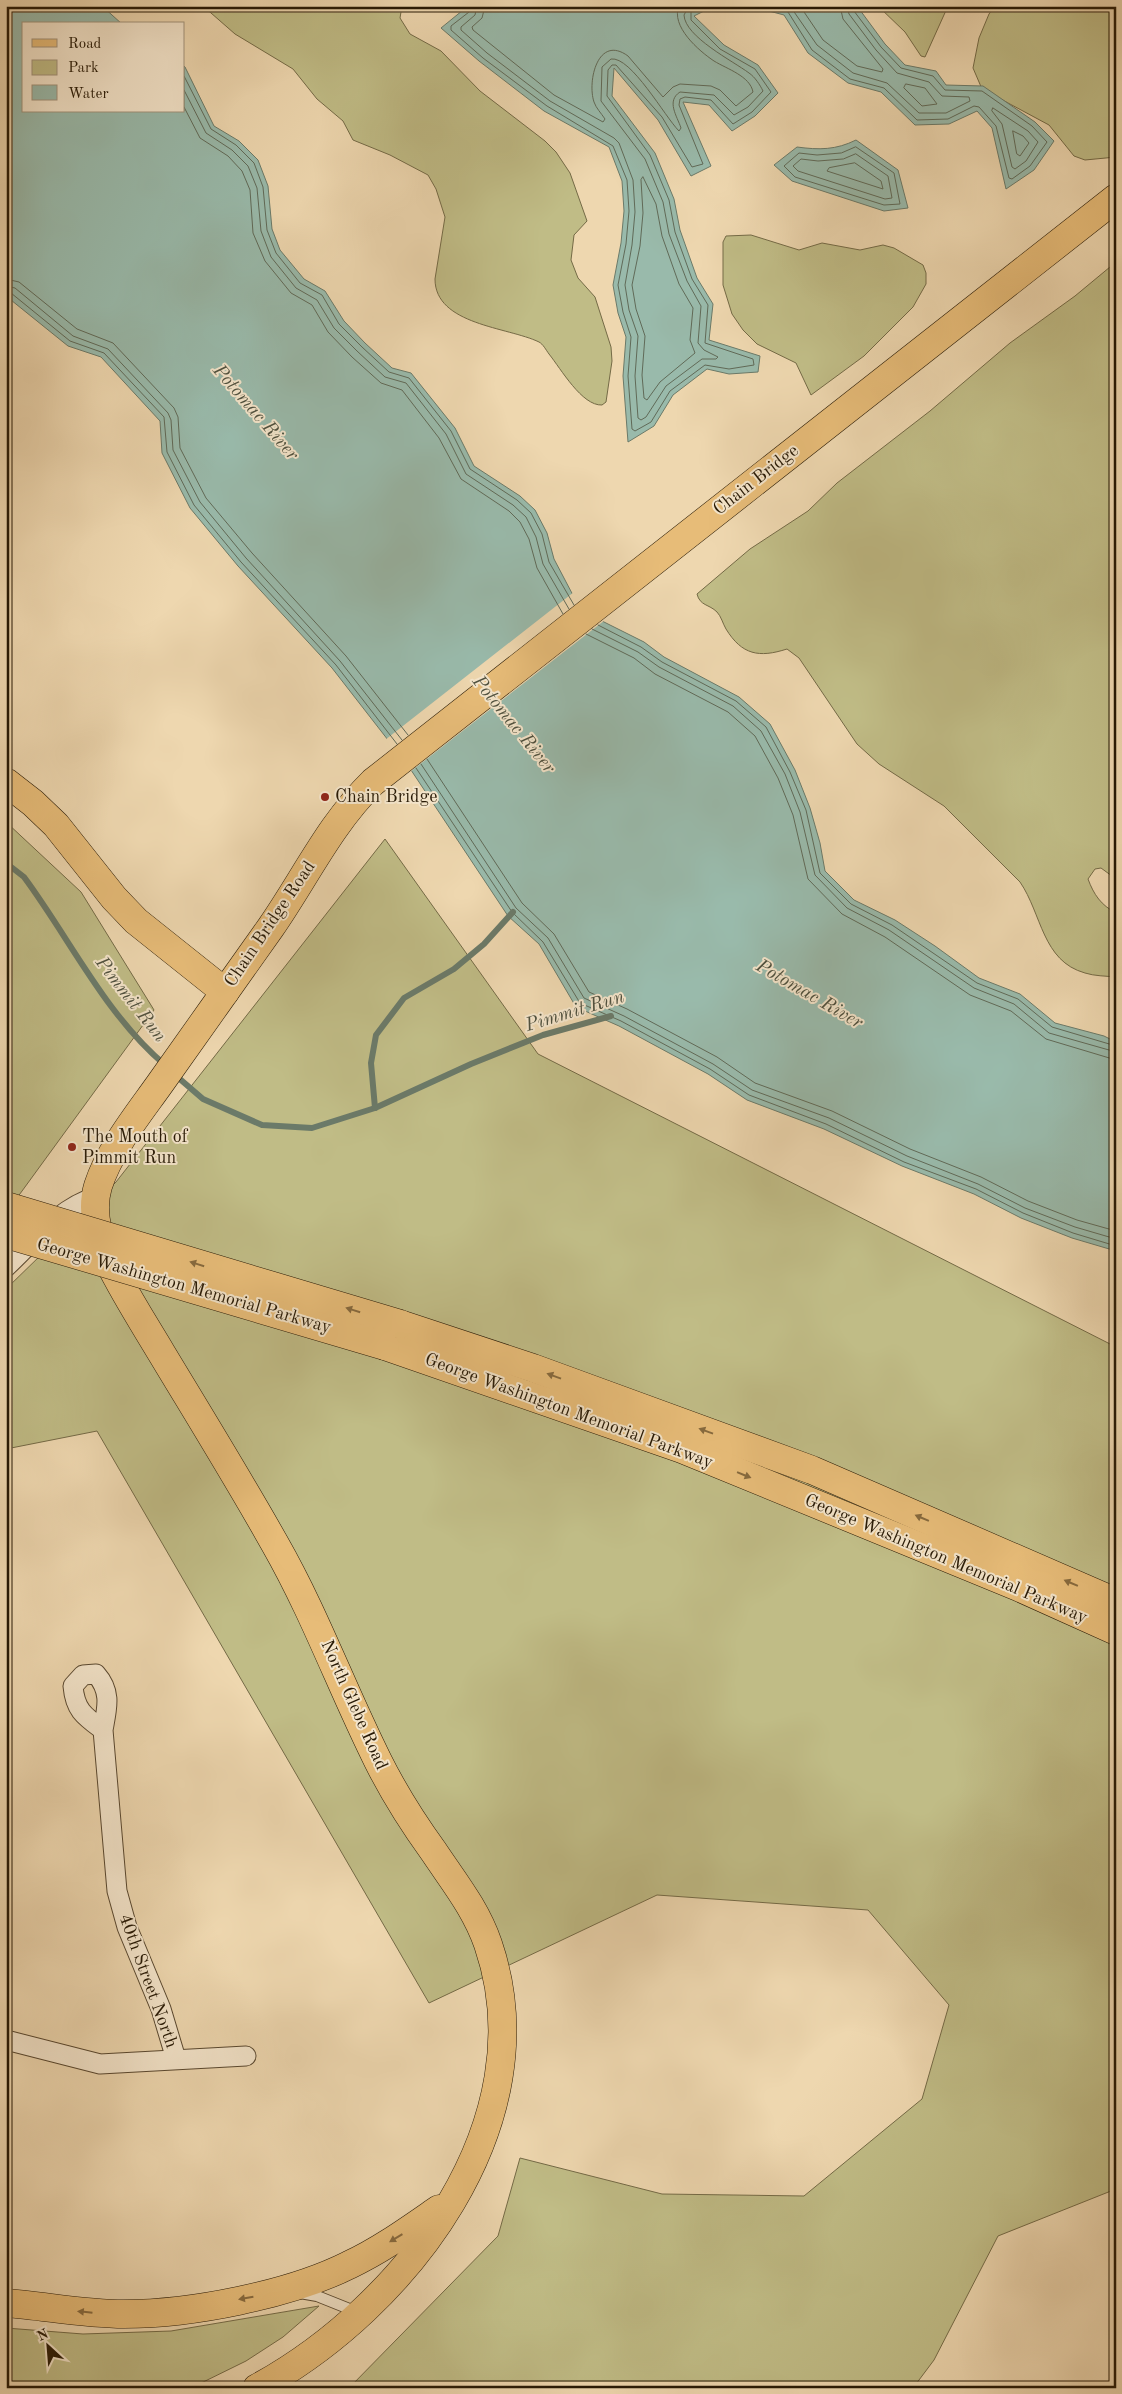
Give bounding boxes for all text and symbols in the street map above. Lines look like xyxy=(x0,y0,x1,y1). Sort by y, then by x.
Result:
legend xyxy=(22,22,185,112)
text: Road xyxy=(68,37,102,52)
text: Park xyxy=(68,61,99,76)
text: Water xyxy=(68,87,109,102)
water label: Potomac River xyxy=(208,361,302,465)
street label: Chain Bridge xyxy=(710,441,802,519)
water label: Potomac River xyxy=(467,672,559,778)
place label: Chain Bridge xyxy=(335,788,437,806)
marker: Chain Bridge xyxy=(319,791,331,803)
street label: Chain Bridge Road xyxy=(221,858,319,990)
water label: Pimmit Run xyxy=(90,953,169,1046)
water label: Potomac River xyxy=(751,956,866,1034)
water label: Pimmit Run xyxy=(522,988,627,1036)
place label: The Mouth of Pimmit Run xyxy=(82,1128,189,1167)
marker: The Mouth of Pimmit Run xyxy=(66,1141,78,1153)
street label: George Washington Memorial Parkway xyxy=(35,1235,334,1337)
one-way arrow xyxy=(190,1259,205,1267)
one-way arrow xyxy=(345,1306,360,1314)
street label: George Washington Memorial Parkway xyxy=(422,1350,716,1472)
one-way arrow xyxy=(546,1372,561,1379)
one-way arrow xyxy=(698,1427,713,1435)
one-way arrow xyxy=(737,1471,751,1479)
street label: George Washington Memorial Parkway xyxy=(802,1491,1090,1627)
one-way arrow xyxy=(915,1513,929,1521)
one-way arrow xyxy=(1064,1578,1078,1586)
street label: North Glebe Road xyxy=(317,1637,391,1773)
street label: 40th Street North xyxy=(115,1912,181,2051)
one-way arrow xyxy=(389,2233,402,2243)
one-way arrow xyxy=(238,2295,254,2303)
one-way arrow xyxy=(77,2307,93,2315)
north arrow xyxy=(22,2322,72,2372)
text: N xyxy=(35,2326,51,2344)

